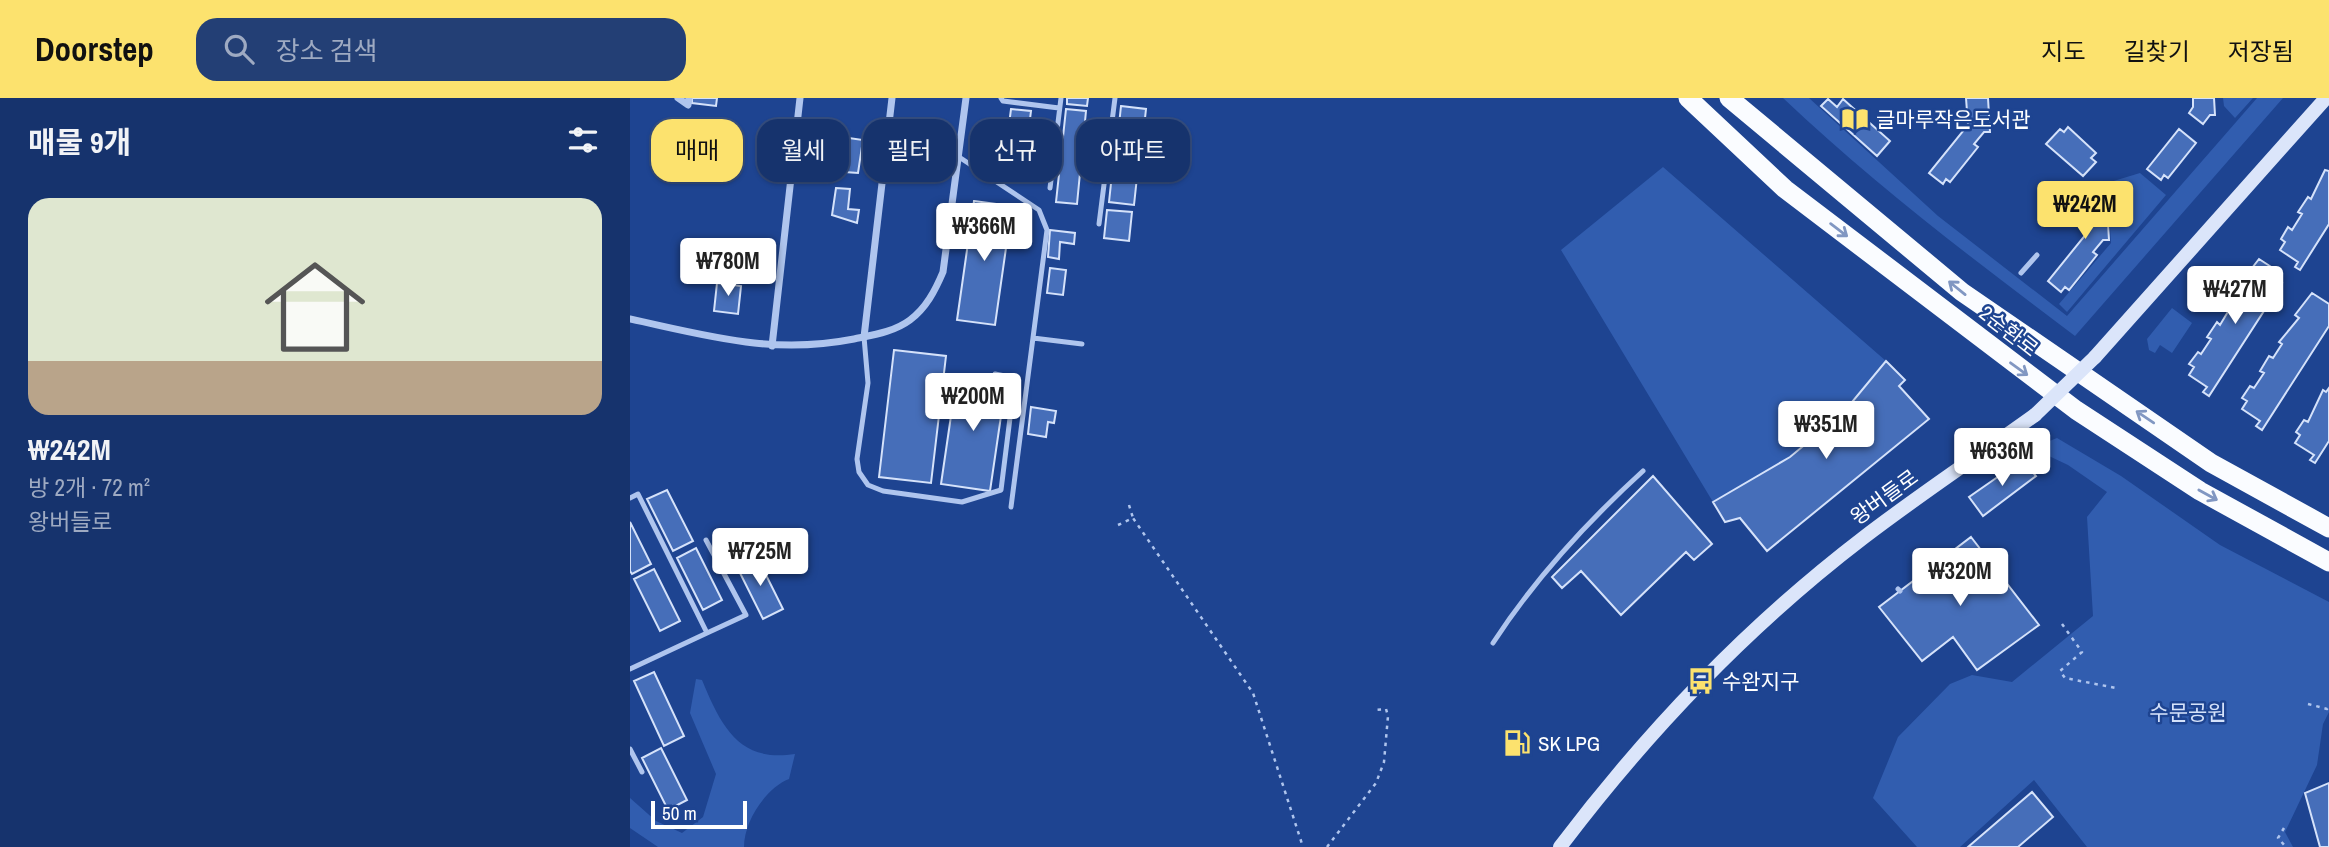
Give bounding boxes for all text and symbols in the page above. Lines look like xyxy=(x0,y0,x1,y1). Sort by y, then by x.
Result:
search box xyxy=(196,18,686,81)
text: Doorstep xyxy=(35,27,154,71)
icon: search xyxy=(220,30,258,68)
text: 장소 검색 xyxy=(276,33,377,68)
text: 지도 xyxy=(2041,35,2086,67)
text: 길찾기 xyxy=(2124,35,2190,67)
text: 저장됨 xyxy=(2228,35,2294,67)
library icon: 글마루작은도서관 xyxy=(1840,104,1870,134)
place label: 글마루작은도서관 xyxy=(1876,105,2031,134)
chip: 매매 xyxy=(651,119,743,182)
chip: 월세 xyxy=(757,119,849,182)
chip: 필터 xyxy=(863,119,956,182)
chip: 신규 xyxy=(970,119,1062,182)
chip: 아파트 xyxy=(1076,119,1190,182)
icon: filters xyxy=(564,121,602,159)
text: 매물 9개 xyxy=(28,122,131,162)
pin: ₩242M xyxy=(2036,181,2134,241)
text: ₩242M xyxy=(2053,188,2117,219)
pin: ₩366M xyxy=(935,204,1033,263)
text: ₩366M xyxy=(952,210,1016,241)
one-way arrow xyxy=(1829,222,1848,237)
pin: ₩780M xyxy=(679,238,777,298)
icon: home xyxy=(252,244,378,370)
text: ₩780M xyxy=(696,245,760,276)
pin: ₩427M xyxy=(2186,266,2284,326)
text: ₩427M xyxy=(2203,273,2267,304)
one-way arrow xyxy=(1949,280,1967,296)
street label: 2순환로 xyxy=(1973,299,2045,363)
one-way arrow xyxy=(2009,362,2028,376)
pin: ₩200M xyxy=(924,374,1022,433)
text: ₩200M xyxy=(941,380,1005,411)
pin: ₩351M xyxy=(1777,402,1875,461)
text: ₩351M xyxy=(1794,408,1858,439)
one-way arrow xyxy=(2135,410,2155,424)
pin: ₩636M xyxy=(1953,428,2051,488)
text: ₩242M xyxy=(28,429,111,469)
text: ₩636M xyxy=(1970,435,2034,466)
street label: 왕버들로 xyxy=(1844,463,1924,531)
text: 방 2개 · 72 m² xyxy=(28,472,150,503)
one-way arrow xyxy=(2197,489,2218,502)
text: 왕버들로 xyxy=(28,506,113,537)
pin: ₩725M xyxy=(711,528,809,588)
text: ₩725M xyxy=(728,535,792,566)
pin: ₩320M xyxy=(1911,548,2009,608)
text: ₩320M xyxy=(1928,555,1992,586)
bus stop icon: 수완지구 xyxy=(1686,666,1716,696)
place label: 수완지구 xyxy=(1722,667,1799,696)
park label: 수문공원 xyxy=(2149,698,2227,727)
fuel station icon: SK LPG xyxy=(1502,728,1532,758)
place label: SK LPG xyxy=(1538,729,1600,758)
scale bar xyxy=(651,798,747,830)
text: 50 m xyxy=(662,800,697,826)

